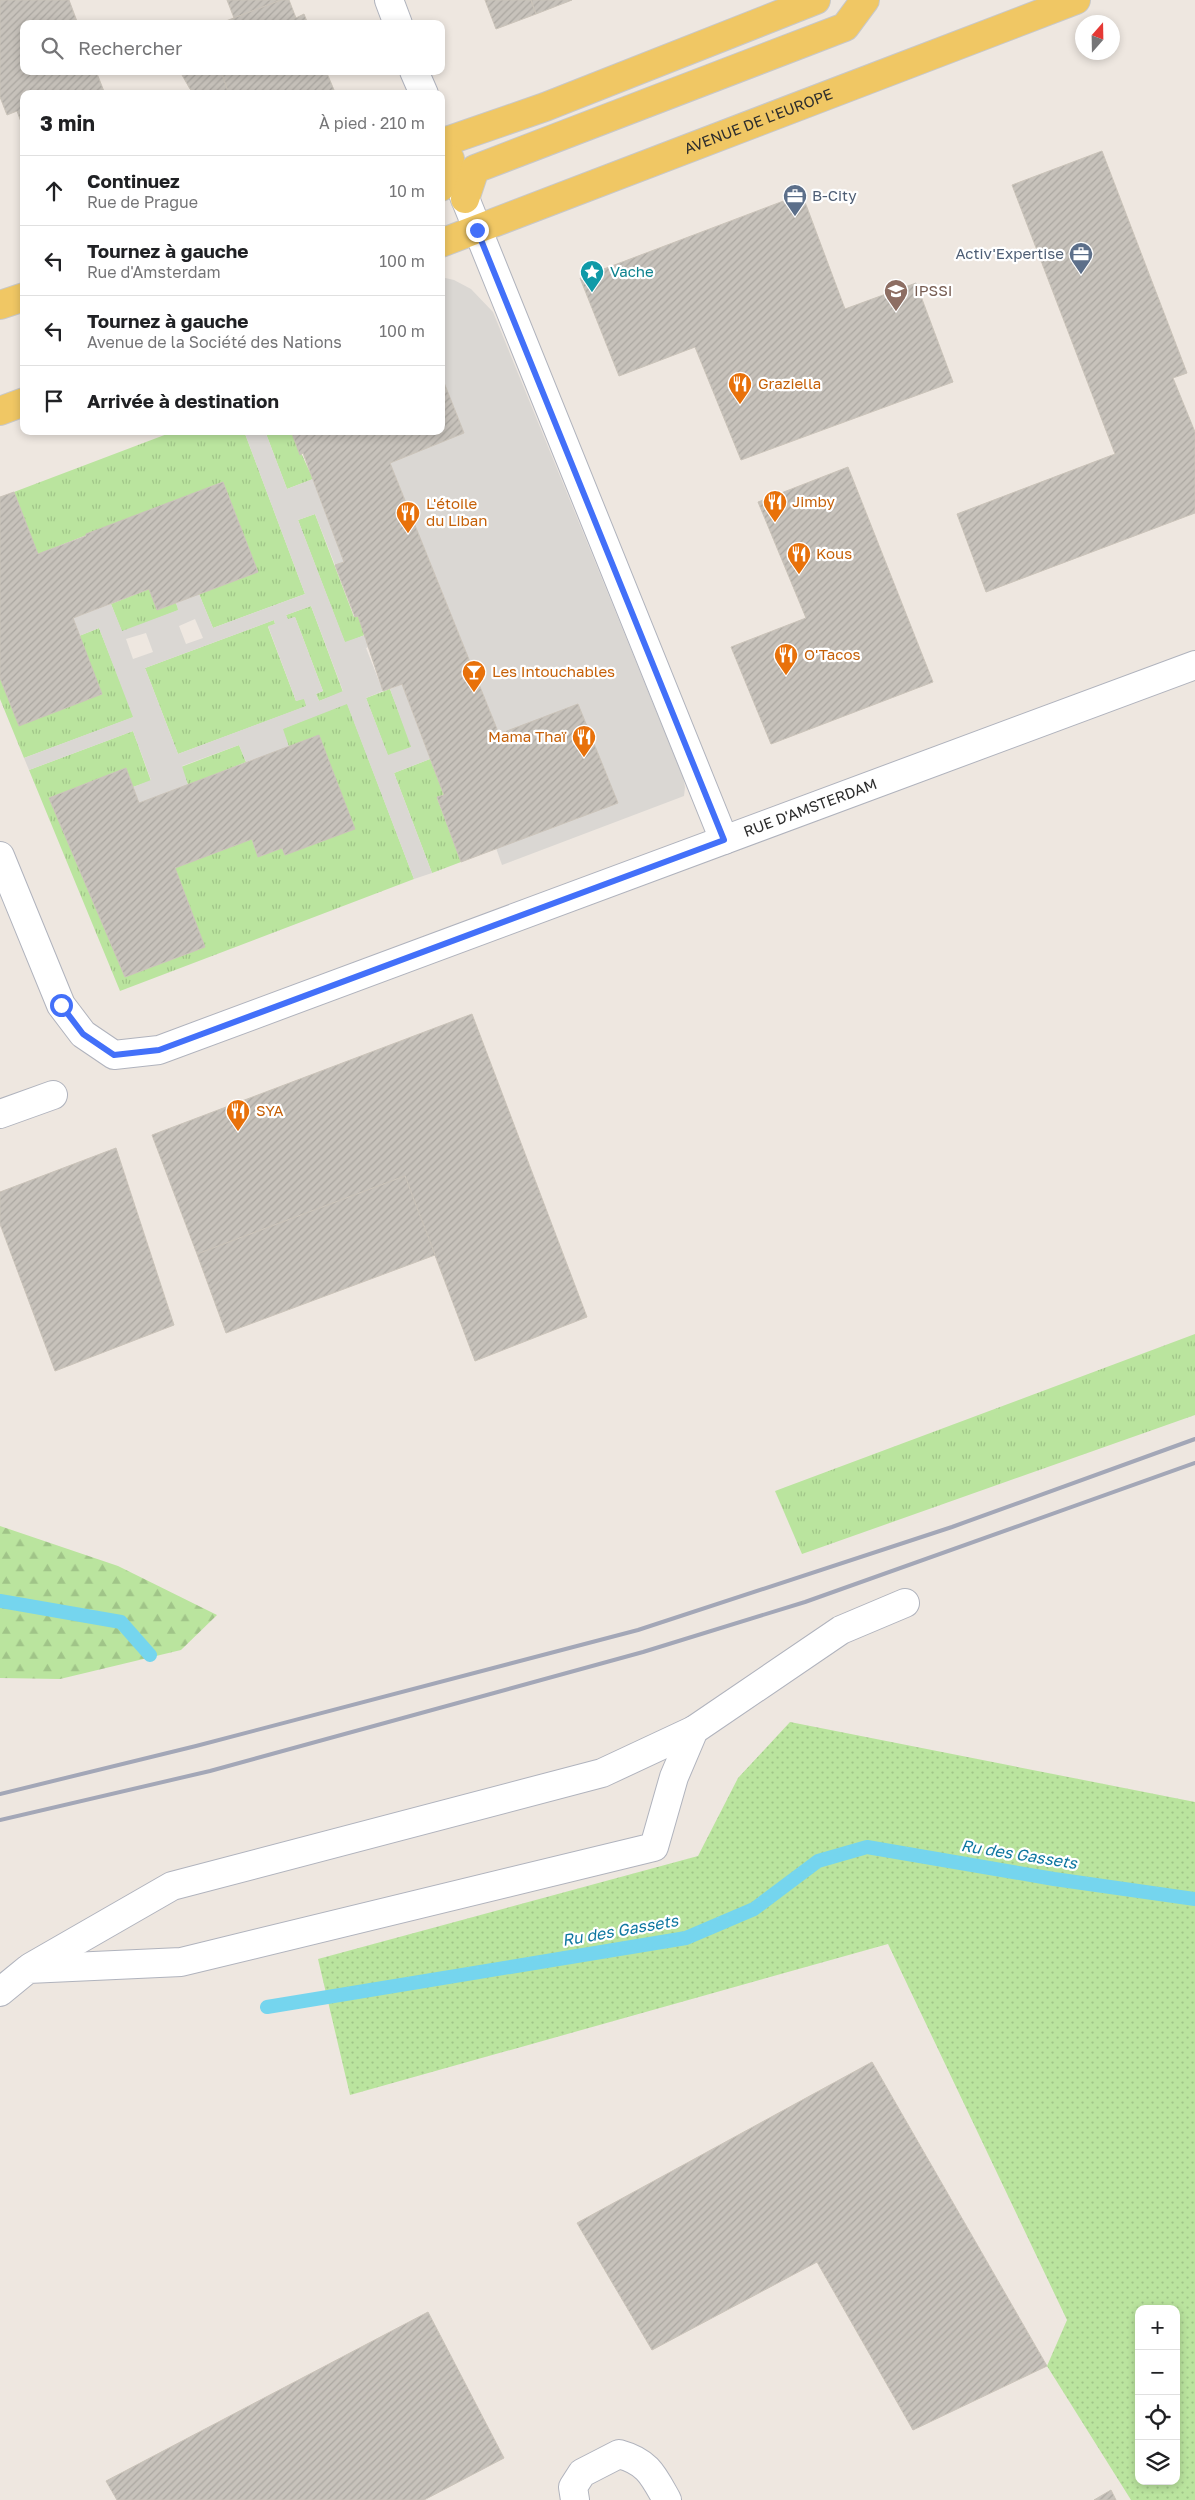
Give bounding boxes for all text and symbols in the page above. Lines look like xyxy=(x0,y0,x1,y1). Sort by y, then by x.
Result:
north arrow xyxy=(1075,15,1120,60)
search box xyxy=(20,20,445,75)
icon: search xyxy=(38,34,66,62)
text: Rechercher xyxy=(78,36,183,59)
street label: AVENUE DE L'EUROPE xyxy=(681,84,835,157)
text: 3 min xyxy=(40,110,95,136)
text: À pied · 210 m xyxy=(319,113,425,133)
text: Continuez xyxy=(87,169,180,192)
icon: ahead xyxy=(40,177,68,205)
text: 10 m xyxy=(389,181,425,201)
office icon: B-City xyxy=(782,183,808,217)
place label: B-City xyxy=(812,186,857,204)
text: Rue de Prague xyxy=(87,192,198,212)
route end xyxy=(466,219,489,242)
text: Tournez à gauche xyxy=(87,239,248,262)
office icon: Activ'Expertise xyxy=(1068,241,1094,275)
place label: Activ'Expertise xyxy=(955,244,1064,262)
icon: left xyxy=(40,247,68,275)
text: 100 m xyxy=(379,251,425,271)
place icon: Vache xyxy=(579,259,605,293)
text: Rue d'Amsterdam xyxy=(87,262,221,282)
place label: Vache xyxy=(610,262,654,280)
school or university icon: IPSSI xyxy=(883,278,909,312)
place label: IPSSI xyxy=(914,281,952,299)
text: Tournez à gauche xyxy=(87,309,248,332)
icon: left xyxy=(40,317,68,345)
text: 100 m xyxy=(379,321,425,341)
text: Avenue de la Société des Nations xyxy=(87,332,342,352)
restaurant icon: Graziella xyxy=(727,371,753,405)
place label: Graziella xyxy=(758,374,821,392)
icon: arrive xyxy=(40,387,68,415)
text: Arrivée à destination xyxy=(87,389,279,412)
restaurant icon: Jimby xyxy=(762,489,788,523)
place label: Jimby xyxy=(792,492,836,510)
place label: L'étoile du Liban xyxy=(426,494,488,529)
restaurant icon: L'étoile du Liban xyxy=(395,500,421,534)
restaurant icon: Kous xyxy=(786,541,812,575)
place label: Kous xyxy=(816,544,852,562)
restaurant icon: O'Tacos xyxy=(773,642,799,676)
place label: O'Tacos xyxy=(804,645,860,663)
bar icon: Les Intouchables xyxy=(461,659,487,693)
place label: Les Intouchables xyxy=(492,662,615,680)
restaurant icon: Mama Thaï xyxy=(571,724,597,758)
place label: Mama Thaï xyxy=(488,727,567,745)
street label: RUE D'AMSTERDAM xyxy=(741,774,879,840)
route start xyxy=(50,994,73,1017)
restaurant icon: SYA xyxy=(225,1098,251,1132)
place label: SYA xyxy=(256,1101,283,1119)
water label: Ru des Gassets xyxy=(960,1835,1080,1873)
water label: Ru des Gassets xyxy=(561,1910,681,1950)
map controls xyxy=(1135,2305,1180,2485)
button: + xyxy=(1135,2305,1180,2350)
button: − xyxy=(1135,2350,1180,2395)
button: locate xyxy=(1135,2395,1180,2440)
button: layers xyxy=(1135,2440,1180,2485)

